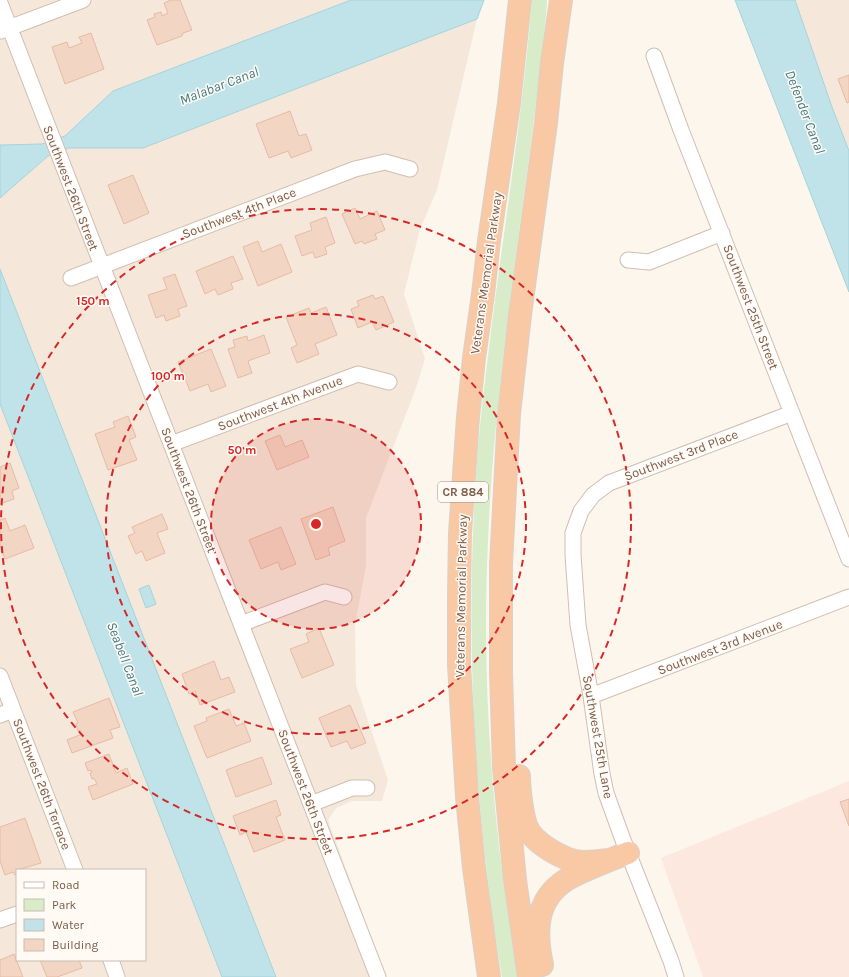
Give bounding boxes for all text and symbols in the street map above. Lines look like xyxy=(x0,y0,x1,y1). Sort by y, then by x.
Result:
water label: Malabar Canal xyxy=(177,63,261,109)
water label: Defender Canal xyxy=(781,68,829,157)
street label: Southwest 26th Street xyxy=(40,123,102,253)
street label: Southwest 4th Place xyxy=(180,184,298,242)
street label: Veterans Memorial Parkway xyxy=(467,191,505,355)
street label: Southwest 25th Street xyxy=(720,242,782,372)
text: 150 m xyxy=(76,294,110,308)
text: 100 m xyxy=(151,369,185,383)
street label: Southwest 4th Avenue xyxy=(216,372,345,434)
street label: Southwest 26th Street xyxy=(158,425,220,555)
street label: Southwest 3rd Place xyxy=(622,426,740,484)
text: 50 m xyxy=(228,443,257,457)
road number: CR 884 xyxy=(438,482,488,502)
street label: Veterans Memorial Parkway xyxy=(452,514,470,678)
centre of rings xyxy=(309,517,323,531)
street label: Southwest 3rd Avenue xyxy=(655,616,785,678)
water label: Seabell Canal xyxy=(103,620,147,699)
street label: Southwest 25th Lane xyxy=(580,674,616,800)
street label: Southwest 26th Terrace xyxy=(10,716,74,852)
street label: Southwest 26th Street xyxy=(275,727,337,857)
legend xyxy=(16,869,146,961)
text: Road xyxy=(52,878,80,892)
text: Park xyxy=(52,898,77,912)
text: Water xyxy=(52,918,85,932)
text: Building xyxy=(52,938,99,952)

